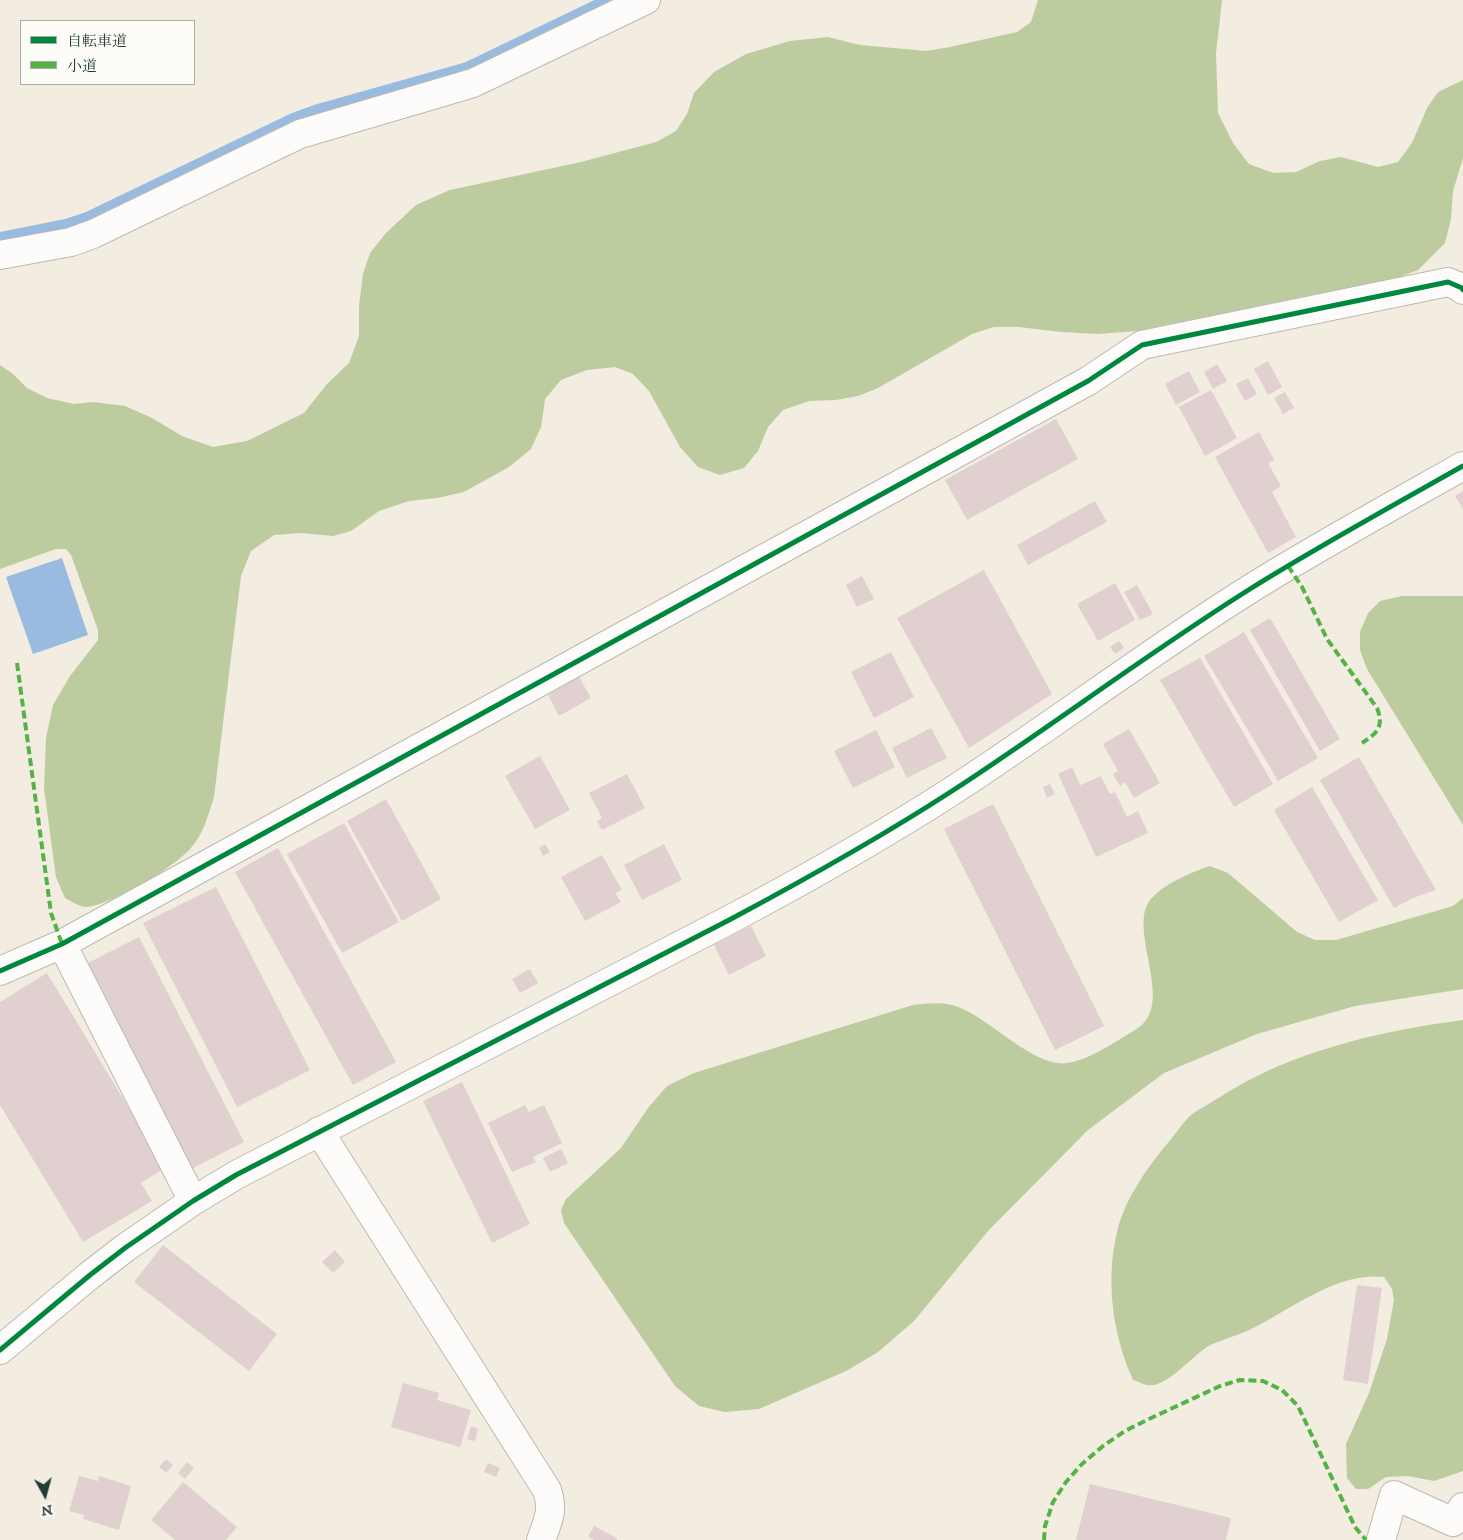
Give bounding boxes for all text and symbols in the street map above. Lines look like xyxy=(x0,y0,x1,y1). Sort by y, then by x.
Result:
legend xyxy=(20,20,195,85)
text: 自転車道 xyxy=(67,32,127,51)
text: 小道 xyxy=(67,57,97,76)
north arrow xyxy=(20,1470,70,1520)
text: N xyxy=(40,1500,54,1520)

